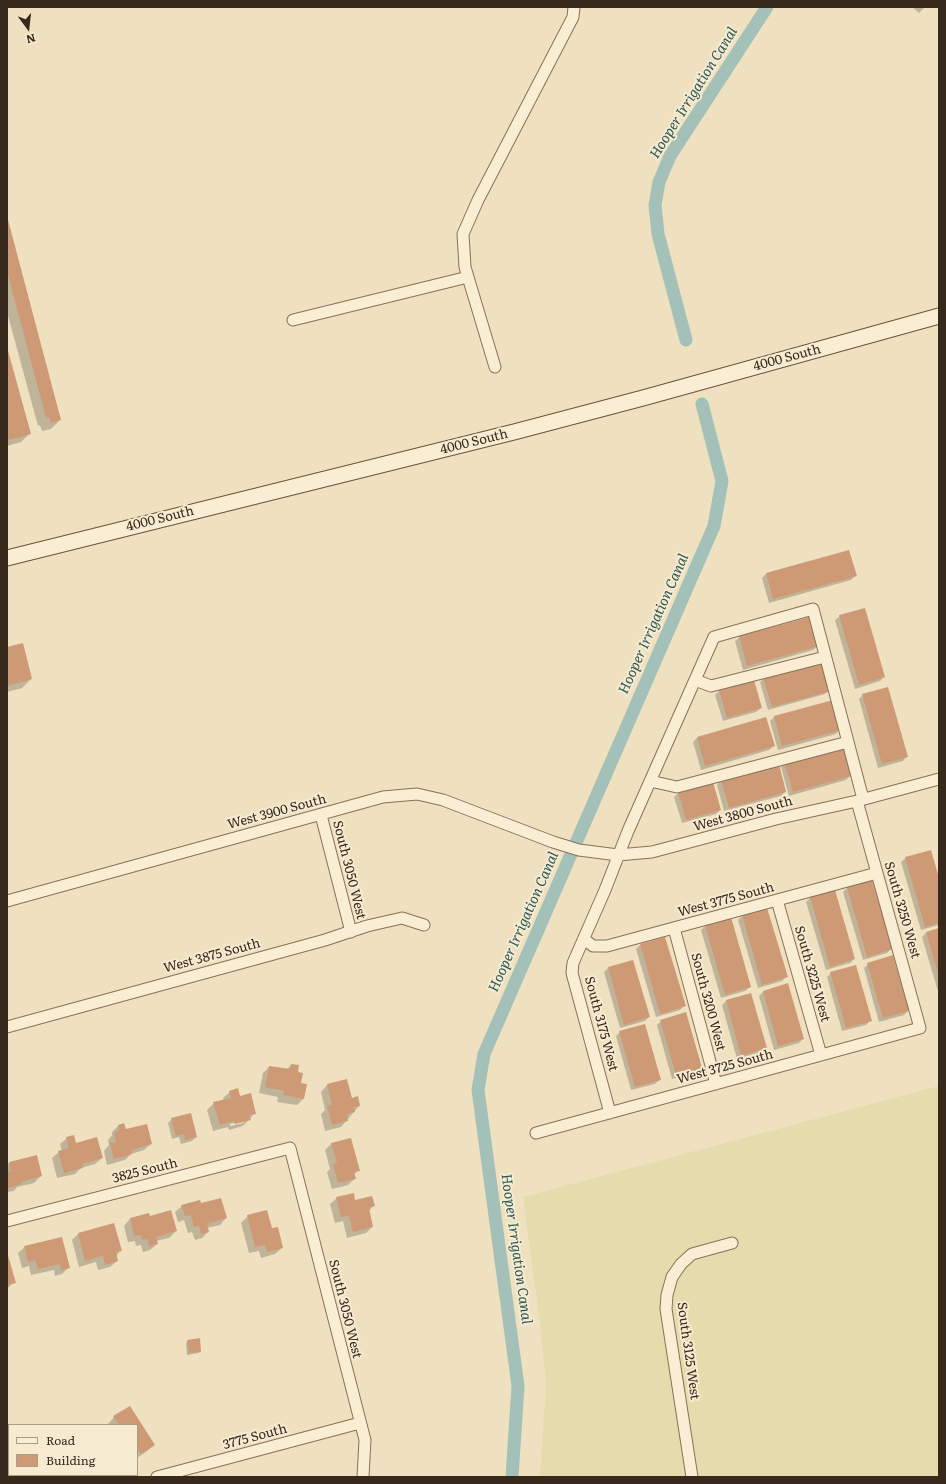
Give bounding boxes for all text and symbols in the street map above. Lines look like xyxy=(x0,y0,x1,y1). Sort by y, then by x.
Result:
north arrow xyxy=(8,8,48,48)
water label: Hooper Irrigation Canal xyxy=(647,24,741,162)
text: N xyxy=(25,31,38,49)
street label: 4000 South xyxy=(751,341,823,375)
street label: 4000 South xyxy=(438,426,510,458)
street label: 4000 South xyxy=(124,503,196,535)
water label: Hooper Irrigation Canal xyxy=(615,551,693,697)
street label: West 3900 South xyxy=(226,791,328,833)
street label: West 3800 South xyxy=(692,793,794,835)
street label: South 3050 West xyxy=(329,819,369,921)
water label: Hooper Irrigation Canal xyxy=(485,849,563,995)
street label: South 3250 West xyxy=(881,860,923,960)
street label: West 3775 South xyxy=(676,880,776,920)
street label: South 3225 West xyxy=(791,924,833,1024)
street label: West 3875 South xyxy=(162,936,262,976)
street label: South 3200 West xyxy=(687,951,729,1053)
street label: South 3175 West xyxy=(581,975,621,1073)
street label: West 3725 South xyxy=(675,1047,775,1087)
street label: 3825 South xyxy=(111,1155,179,1187)
water label: Hooper Irrigation Canal xyxy=(497,1173,535,1325)
street label: South 3050 West xyxy=(325,1258,365,1360)
street label: South 3125 West xyxy=(673,1301,703,1401)
street label: 3775 South xyxy=(221,1421,289,1453)
legend xyxy=(8,1424,138,1476)
text: Road xyxy=(46,1431,75,1449)
text: Building xyxy=(46,1451,95,1469)

